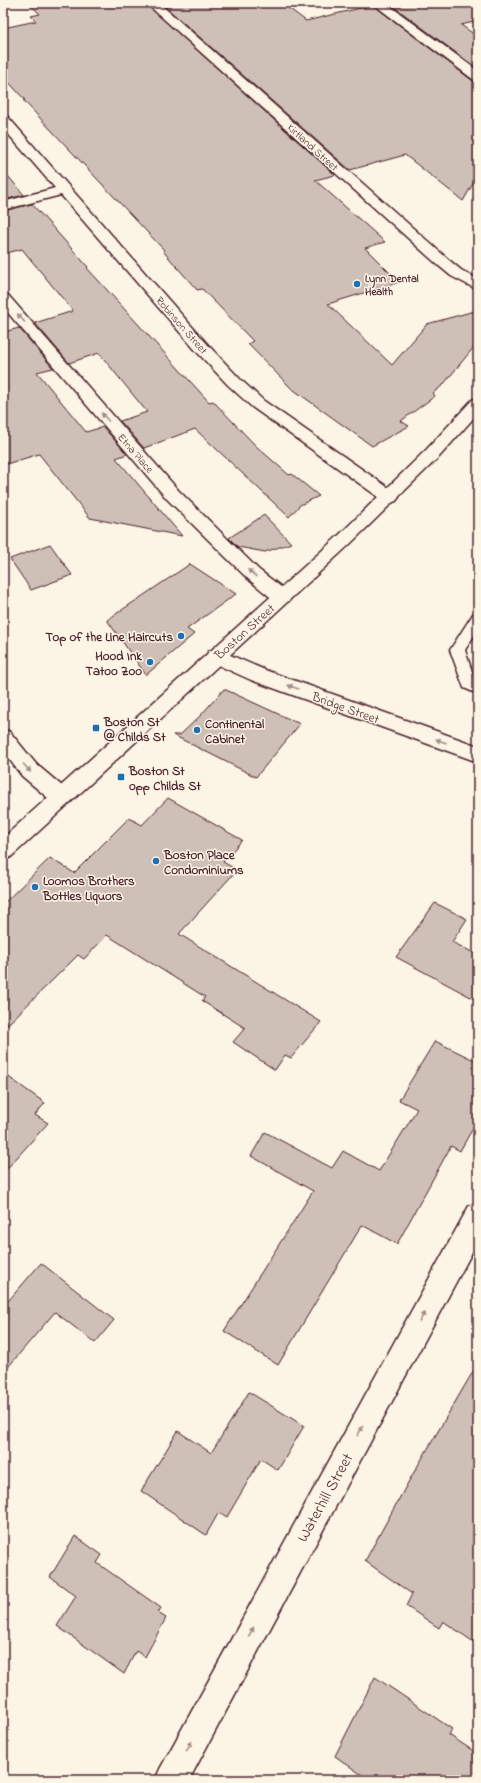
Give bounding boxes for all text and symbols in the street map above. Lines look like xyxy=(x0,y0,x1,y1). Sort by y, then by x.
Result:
street label: Kirtland Street xyxy=(283,120,342,175)
place label: Lynn Dental Health xyxy=(365,271,419,300)
marker: Lynn Dental Health xyxy=(352,279,362,289)
street label: Robinson Street xyxy=(152,293,211,358)
one-way arrow xyxy=(16,313,25,324)
one-way arrow xyxy=(101,412,110,422)
street label: Etna Place xyxy=(114,430,157,477)
one-way arrow xyxy=(246,568,257,577)
street label: Boston Street xyxy=(210,599,280,665)
place label: Top of the Line Haircuts xyxy=(46,628,173,647)
marker: Top of the Line Haircuts xyxy=(176,631,186,641)
place label: Hood Ink Tatoo Zoo xyxy=(85,647,142,681)
marker: Hood Ink Tatoo Zoo xyxy=(145,657,155,667)
one-way arrow xyxy=(286,684,298,690)
street label: Bridge Street xyxy=(308,687,382,730)
place label: Boston St @ Childs St xyxy=(103,713,166,747)
place label: Continental Cabinet xyxy=(205,715,264,749)
marker: Boston St @ Childs St xyxy=(91,723,101,733)
marker: Continental Cabinet xyxy=(192,725,202,735)
one-way arrow xyxy=(435,737,447,743)
place label: Boston St opp Childs St xyxy=(128,762,202,796)
one-way arrow xyxy=(23,763,32,773)
marker: Boston St opp Childs St xyxy=(116,772,126,782)
place label: Boston Place Condominiums xyxy=(163,846,244,880)
marker: Boston Place Condominiums xyxy=(151,856,161,866)
place label: Loomos Brothers Bottles Liquors xyxy=(42,872,135,906)
marker: Loomos Brothers Bottles Liquors xyxy=(30,882,40,892)
one-way arrow xyxy=(419,1311,426,1323)
one-way arrow xyxy=(357,1425,364,1437)
street label: Waterhill Street xyxy=(291,1448,360,1547)
one-way arrow xyxy=(248,1626,255,1637)
one-way arrow xyxy=(186,1740,193,1752)

